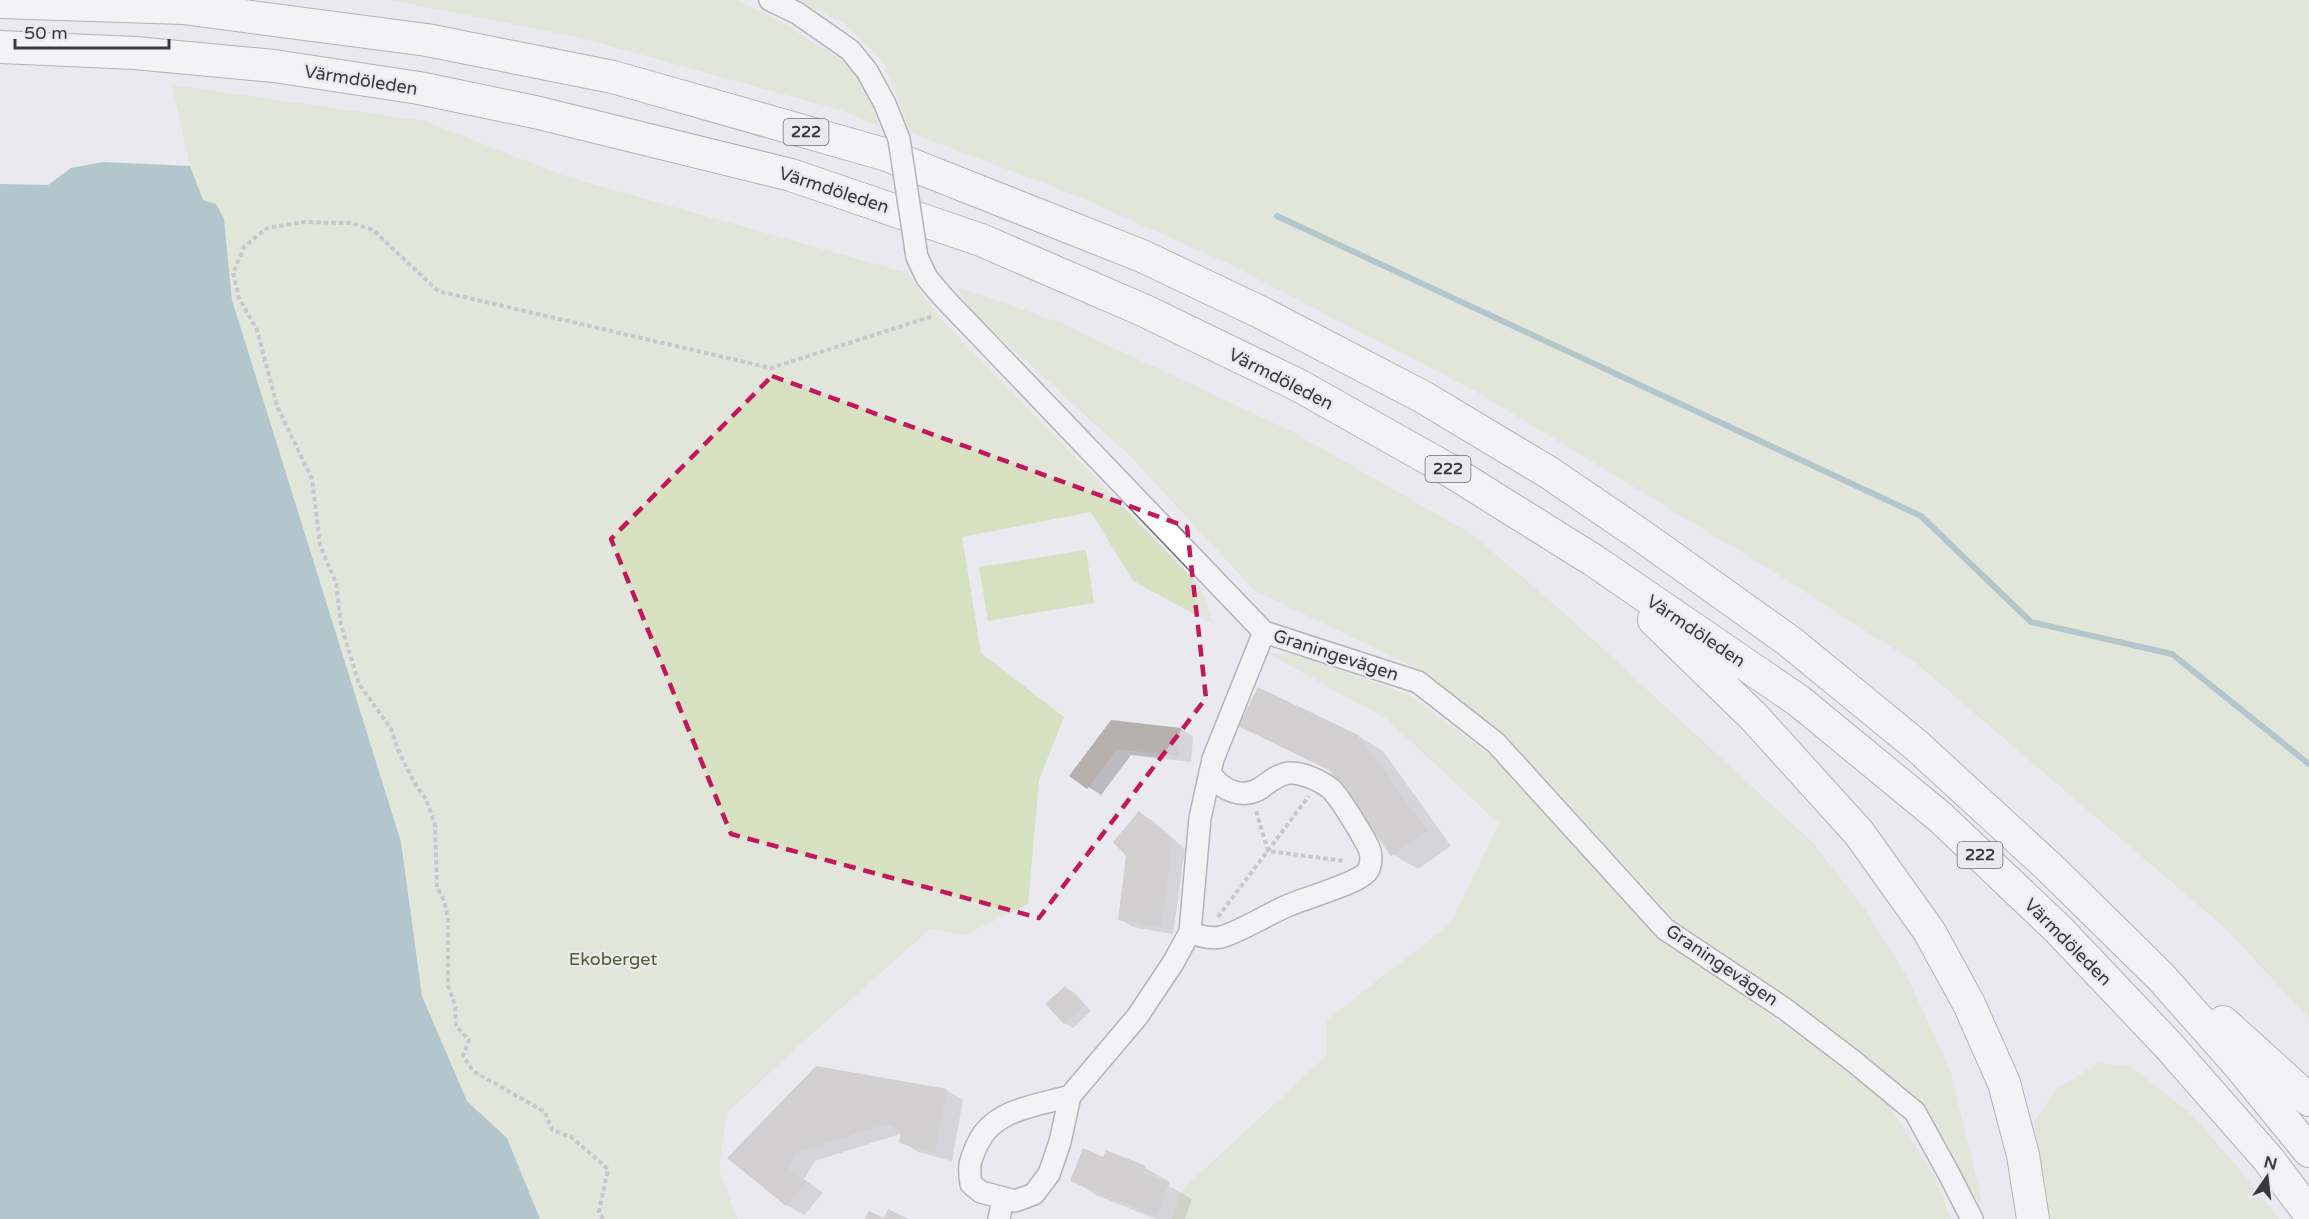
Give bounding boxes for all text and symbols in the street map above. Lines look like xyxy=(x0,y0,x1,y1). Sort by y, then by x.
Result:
scale bar xyxy=(15,12,170,50)
text: 50 m xyxy=(24,22,68,44)
street label: Värmdöleden xyxy=(303,60,419,100)
road number: 222 xyxy=(784,119,828,145)
street label: Värmdöleden xyxy=(776,162,892,218)
street label: Värmdöleden xyxy=(1225,343,1337,415)
road number: 222 xyxy=(1426,456,1470,482)
street label: Värmdöleden xyxy=(1642,590,1750,672)
street label: Graningevägen xyxy=(1271,624,1401,686)
road number: 222 xyxy=(1958,842,2002,868)
street label: Värmdöleden xyxy=(2020,894,2116,990)
street label: Graningevägen xyxy=(1662,919,1782,1011)
park label: Ekoberget xyxy=(569,948,657,970)
north arrow xyxy=(2237,1147,2297,1207)
text: N xyxy=(2262,1152,2279,1175)

